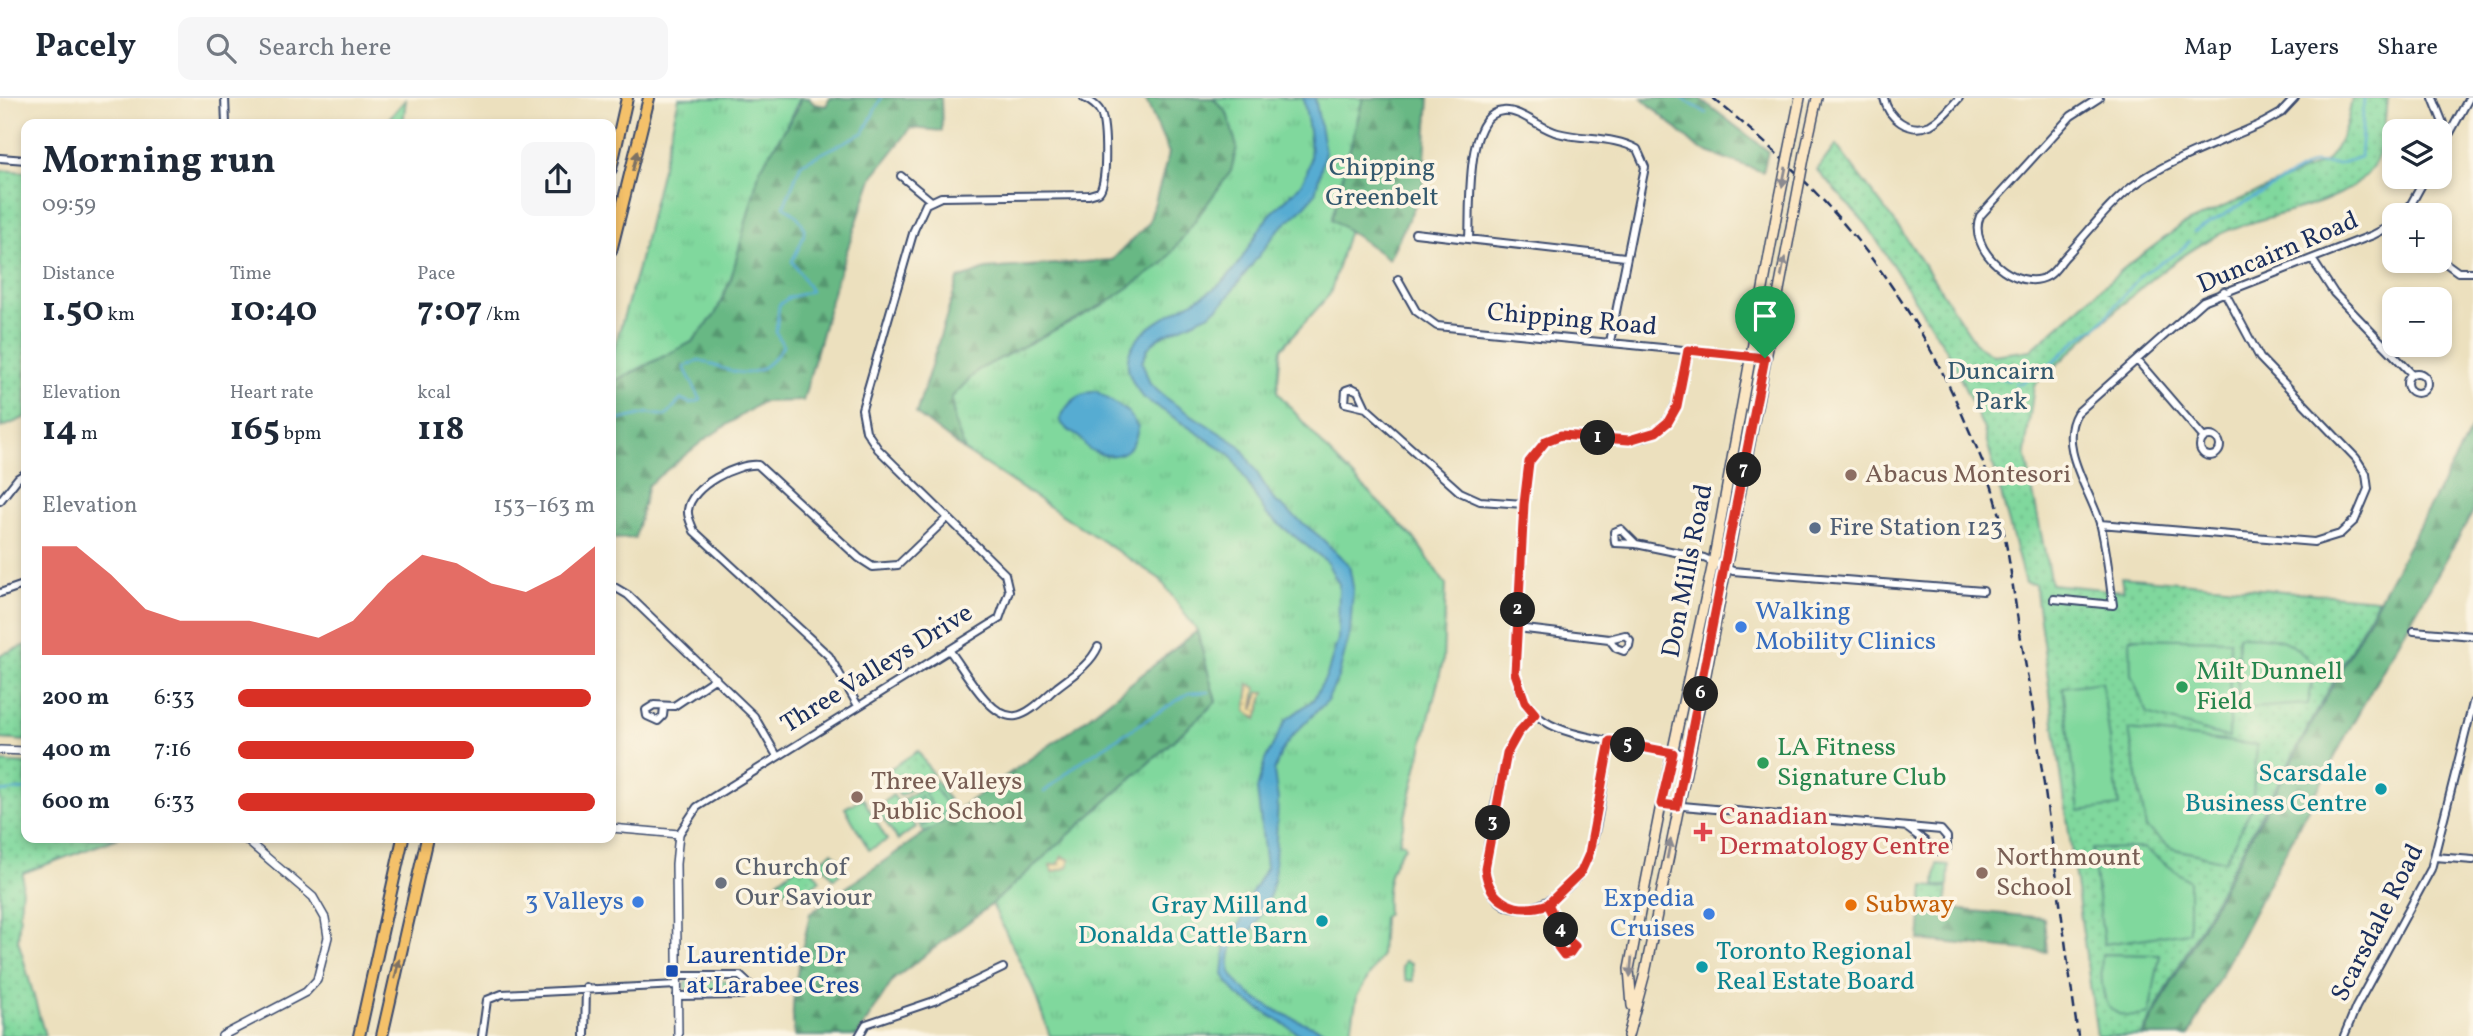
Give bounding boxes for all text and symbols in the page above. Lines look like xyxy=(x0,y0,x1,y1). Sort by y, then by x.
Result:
search box xyxy=(178,17,668,80)
text: Pacely xyxy=(35,25,136,71)
icon: search xyxy=(202,29,240,67)
text: Search here xyxy=(258,30,391,66)
text: Map xyxy=(2184,31,2232,65)
text: Layers xyxy=(2270,31,2339,65)
text: Share xyxy=(2377,31,2438,65)
map controls xyxy=(2382,119,2452,357)
button: layers xyxy=(2382,119,2452,189)
text: Morning run xyxy=(42,136,276,189)
button: share xyxy=(521,142,595,216)
one-way arrow xyxy=(630,150,641,172)
park label: Chipping Greenbelt xyxy=(1325,150,1439,216)
one-way arrow xyxy=(1778,166,1789,188)
text: 09:59 xyxy=(42,189,96,221)
street label: Duncairn Road xyxy=(2192,203,2364,303)
button: + xyxy=(2382,203,2452,273)
one-way arrow xyxy=(1778,256,1789,278)
text: Distance xyxy=(42,261,115,287)
text: Time xyxy=(230,261,271,287)
text: Pace xyxy=(417,261,455,287)
pin xyxy=(1735,286,1795,358)
text: 1.50 xyxy=(42,287,104,335)
text: 10:40 xyxy=(230,287,317,335)
text: 7:07 xyxy=(417,287,482,335)
button: − xyxy=(2382,287,2452,357)
street label: Chipping Road xyxy=(1485,295,1659,345)
icon: arrive xyxy=(1746,297,1784,335)
text: km xyxy=(104,302,135,328)
text: /km xyxy=(482,302,520,328)
park label: Duncairn Park xyxy=(1947,354,2055,420)
text: Elevation xyxy=(42,380,121,406)
text: Heart rate xyxy=(230,380,314,406)
text: kcal xyxy=(417,380,451,406)
text: 14 xyxy=(42,406,77,454)
text: 165 xyxy=(230,406,280,454)
text: 118 xyxy=(417,406,465,454)
pin: 1 xyxy=(1580,420,1616,456)
text: m xyxy=(77,421,98,447)
text: bpm xyxy=(280,421,322,447)
text: 1 xyxy=(1594,424,1601,450)
pin: 7 xyxy=(1726,452,1762,488)
text: 7 xyxy=(1739,456,1748,482)
place label: Abacus Montesori xyxy=(1865,457,2071,493)
marker: Abacus Montesori xyxy=(1843,467,1859,483)
street label: Don Mills Road xyxy=(1654,481,1722,661)
text: Elevation xyxy=(42,490,138,522)
text: 153–163 m xyxy=(493,490,595,522)
place label: Fire Station 123 xyxy=(1829,510,2003,546)
marker: Fire Station 123 xyxy=(1807,520,1823,536)
pin: 2 xyxy=(1500,592,1536,628)
place label: Walking Mobility Clinics xyxy=(1755,594,1936,660)
street label: Three Valleys Drive xyxy=(774,595,980,743)
text: 2 xyxy=(1513,596,1522,622)
marker: Walking Mobility Clinics xyxy=(1733,619,1749,635)
place label: Milt Dunnell Field xyxy=(2196,654,2343,720)
pin: 6 xyxy=(1684,676,1718,712)
marker: Milt Dunnell Field xyxy=(2174,679,2190,695)
text: 6 xyxy=(1695,680,1706,706)
text: 200 m xyxy=(42,682,109,714)
text: 6:33 xyxy=(154,682,195,714)
pin: 5 xyxy=(1610,728,1646,762)
place label: LA Fitness Signature Club xyxy=(1777,730,1946,796)
text: 5 xyxy=(1623,731,1632,757)
text: 400 m xyxy=(42,734,111,766)
text: 7:16 xyxy=(154,734,191,766)
marker: LA Fitness Signature Club xyxy=(1755,755,1771,771)
place label: Scarsdale Business Centre xyxy=(2185,756,2367,822)
place label: Three Valleys Public School xyxy=(871,764,1023,830)
marker: Scarsdale Business Centre xyxy=(2373,781,2389,797)
text: 600 m xyxy=(42,786,110,818)
text: 6:33 xyxy=(154,786,195,818)
marker: Three Valleys Public School xyxy=(849,789,865,805)
place label: Canadian Dermatology Centre xyxy=(1719,799,1950,865)
pin: 3 xyxy=(1476,806,1510,840)
text: 3 xyxy=(1488,809,1497,835)
marker: Canadian Dermatology Centre xyxy=(1693,822,1713,842)
one-way arrow xyxy=(1664,838,1675,860)
street label: Scarsdale Road xyxy=(2323,838,2433,1008)
place label: Northmount School xyxy=(1996,840,2141,906)
place label: Church of Our Saviour xyxy=(735,850,872,916)
marker: Northmount School xyxy=(1974,865,1990,881)
marker: Church of Our Saviour xyxy=(713,875,729,891)
place label: Expedia Cruises xyxy=(1603,881,1695,947)
place label: 3 Valleys xyxy=(525,884,624,920)
place label: Subway xyxy=(1865,887,1954,923)
place label: Gray Mill and Donalda Cattle Barn xyxy=(1078,888,1308,954)
marker: 3 Valleys xyxy=(630,894,646,910)
marker: Subway xyxy=(1843,897,1859,913)
marker: Expedia Cruises xyxy=(1701,906,1717,922)
pin: 4 xyxy=(1544,912,1578,948)
marker: Gray Mill and Donalda Cattle Barn xyxy=(1314,913,1330,929)
text: 4 xyxy=(1555,916,1566,942)
place label: Toronto Regional Real Estate Board xyxy=(1716,934,1915,1000)
place label: Laurentide Dr at Larabee Cres xyxy=(686,938,860,1004)
one-way arrow xyxy=(1625,956,1636,978)
one-way arrow xyxy=(392,958,403,980)
marker: Toronto Regional Real Estate Board xyxy=(1694,959,1710,975)
marker: Laurentide Dr at Larabee Cres xyxy=(664,963,680,979)

